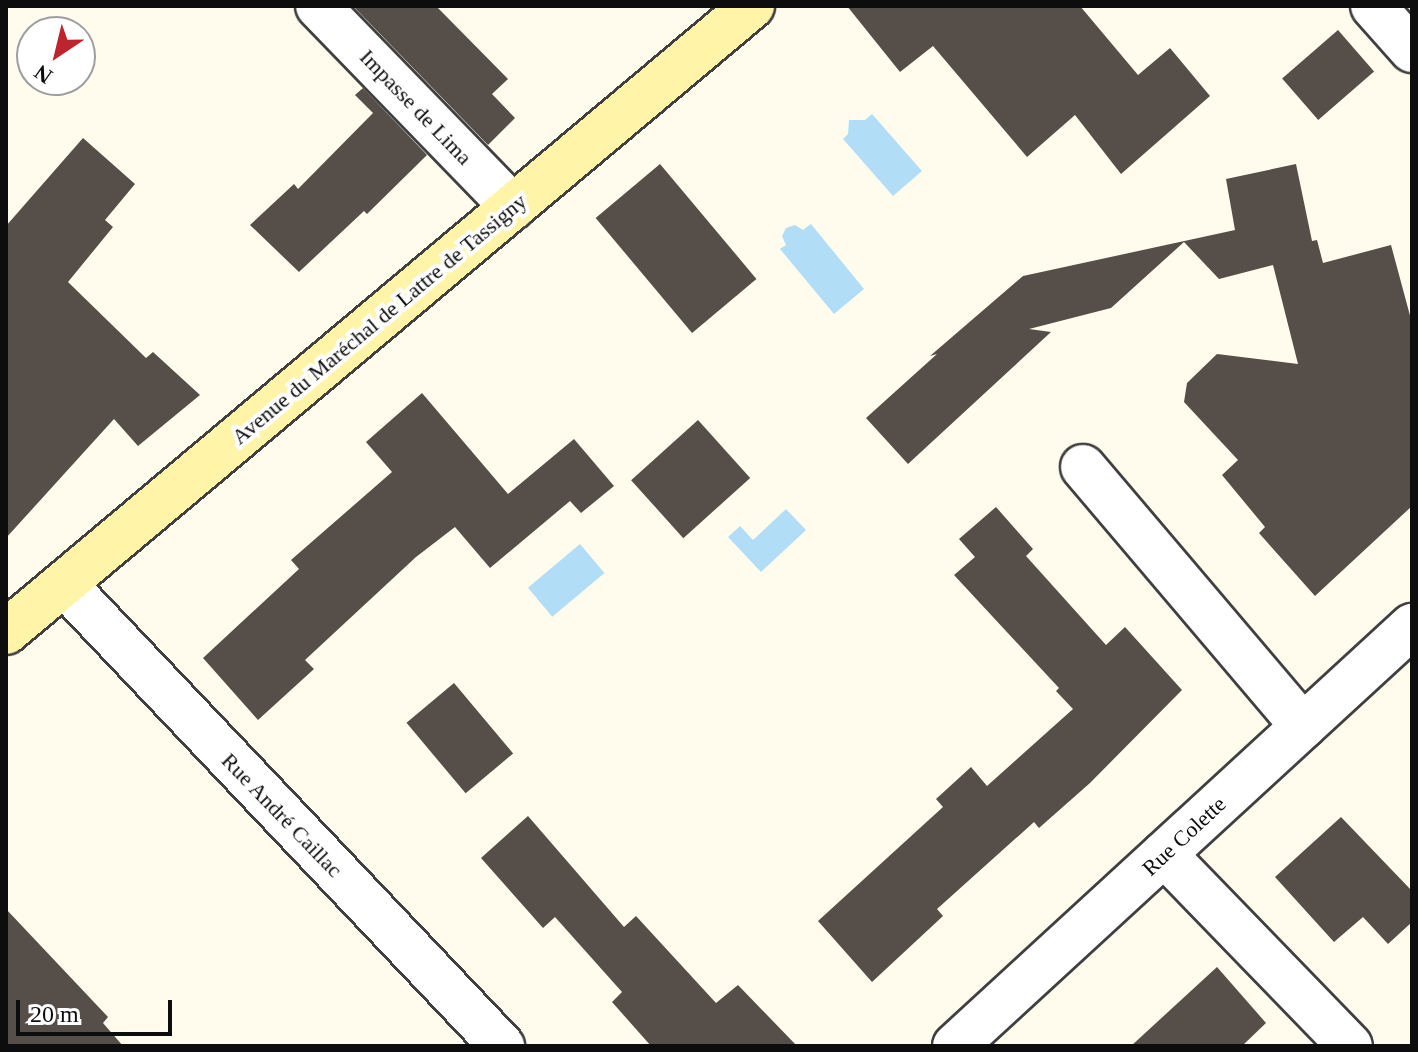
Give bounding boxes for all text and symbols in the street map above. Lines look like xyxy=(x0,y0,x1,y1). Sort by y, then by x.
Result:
north arrow xyxy=(16,16,96,96)
street label: Impasse de Lima xyxy=(354,44,478,170)
text: N xyxy=(29,60,57,89)
street label: Avenue du Maréchal de Lattre de Tassigny xyxy=(226,188,532,450)
street label: Rue André Caillac xyxy=(216,747,348,883)
street label: Rue Colette xyxy=(1137,791,1231,881)
scale bar xyxy=(20,984,176,1034)
text: 20 m xyxy=(30,1001,79,1027)

